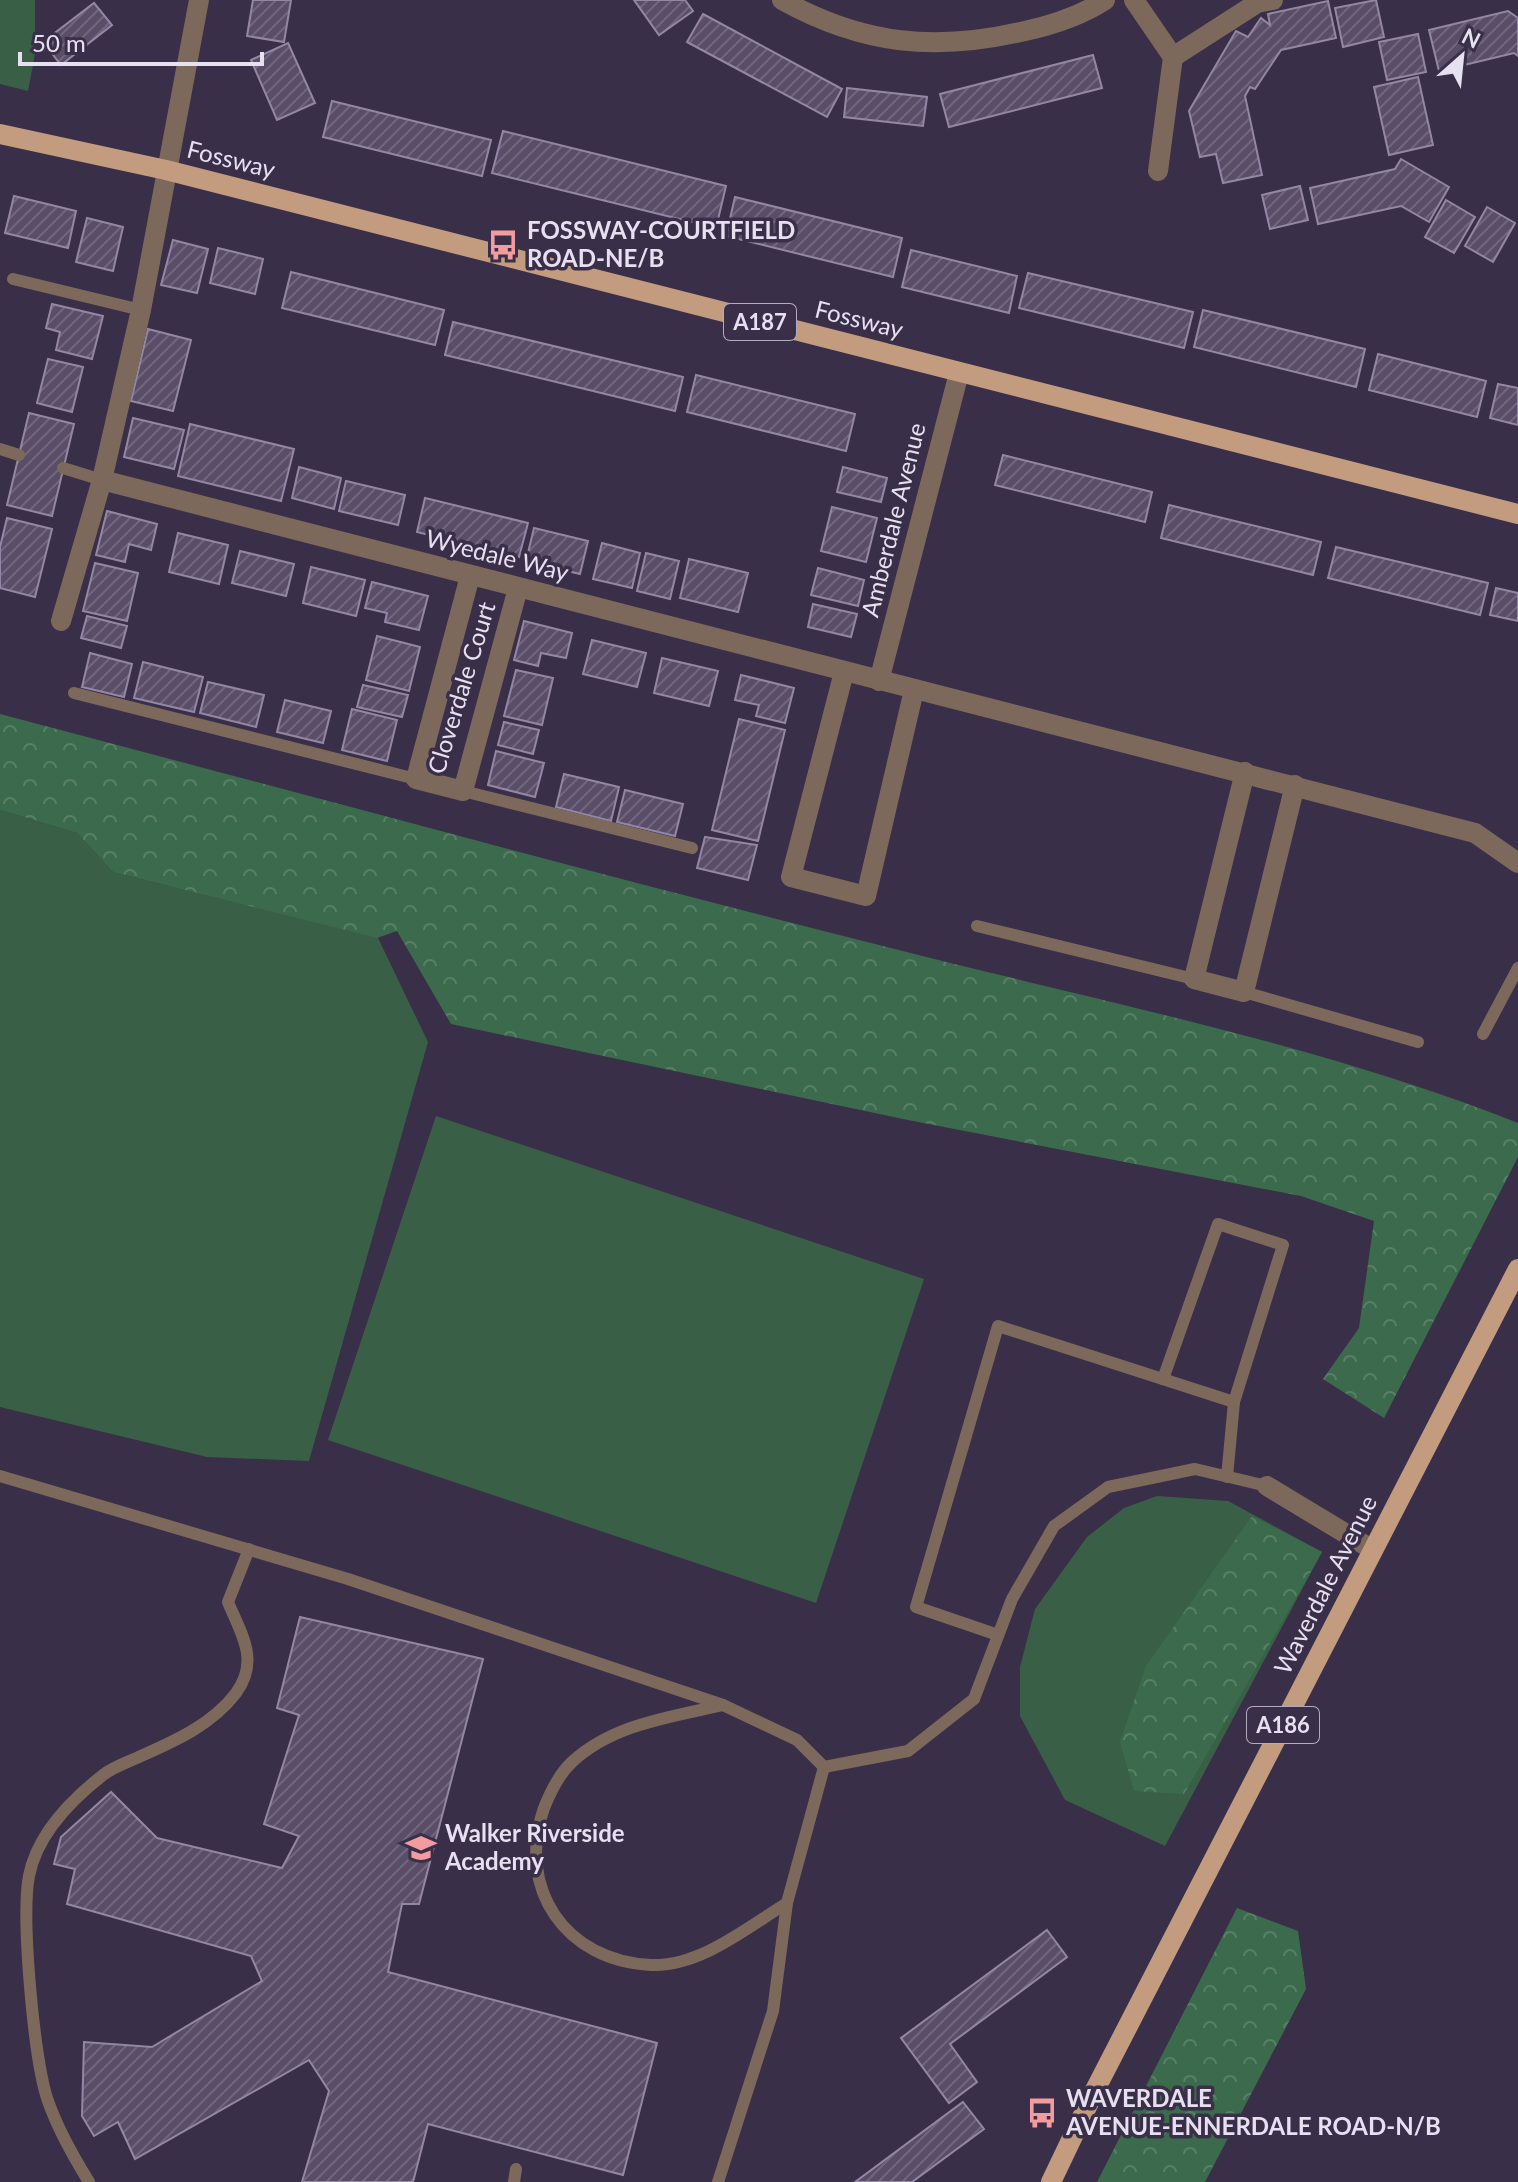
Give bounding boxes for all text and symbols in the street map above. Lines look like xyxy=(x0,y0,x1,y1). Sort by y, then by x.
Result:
scale bar xyxy=(20,16,262,66)
north arrow xyxy=(1422,16,1502,96)
text: N xyxy=(1458,22,1485,54)
text: 50 m xyxy=(32,28,86,57)
street label: Fossway xyxy=(184,134,279,184)
place label: FOSSWAY-COURTFIELD ROAD-NE/B xyxy=(527,215,795,272)
bus stop icon: FOSSWAY-COURTFIELD ROAD-NE/B xyxy=(486,228,520,262)
street label: Fossway xyxy=(812,294,907,344)
road number: A187 xyxy=(724,304,796,340)
street label: Amberdale Avenue xyxy=(854,420,931,620)
street label: Wyedale Way xyxy=(423,523,572,586)
street label: Cloverdale Court xyxy=(421,598,501,777)
street label: Waverdale Avenue xyxy=(1267,1490,1382,1679)
road number: A186 xyxy=(1247,1707,1319,1743)
place label: Walker Riverside Academy xyxy=(444,1818,625,1875)
school or university icon: Walker Riverside Academy xyxy=(404,1831,438,1865)
place label: WAVERDALE AVENUE-ENNERDALE ROAD-N/B xyxy=(1065,2083,1441,2140)
bus stop icon: WAVERDALE AVENUE-ENNERDALE ROAD-N/B xyxy=(1025,2096,1059,2130)

